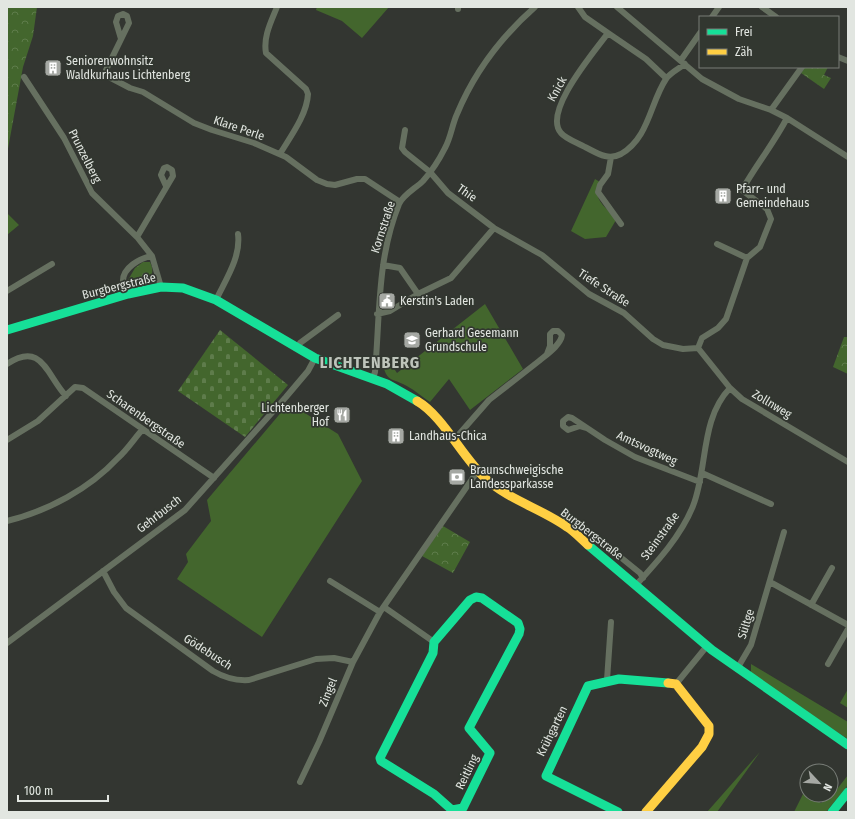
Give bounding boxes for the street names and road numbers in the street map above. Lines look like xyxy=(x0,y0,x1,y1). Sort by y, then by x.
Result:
street label: Knick xyxy=(544,74,570,104)
street label: Klare Perle xyxy=(212,113,266,143)
street label: Prunzelberg xyxy=(65,127,105,186)
street label: Thie xyxy=(454,181,480,205)
street label: Kornstraße xyxy=(368,199,398,255)
street label: Tiefe Straße xyxy=(576,266,632,310)
street label: Burgbergstraße xyxy=(81,270,157,302)
street label: Scharenbergstraße xyxy=(104,387,188,451)
street label: Zollnweg xyxy=(750,387,795,421)
street label: Amtsvogtweg xyxy=(615,428,680,468)
street label: Gehrbusch xyxy=(134,492,184,536)
street label: Burgbergstraße xyxy=(558,505,626,563)
street label: Steinstraße xyxy=(638,509,682,563)
street label: Sültge xyxy=(735,607,757,641)
street label: Gödebusch xyxy=(181,631,235,673)
street label: Zingel xyxy=(316,676,340,708)
street label: Krühgarten xyxy=(534,703,570,759)
street label: Reitling xyxy=(453,752,482,792)

